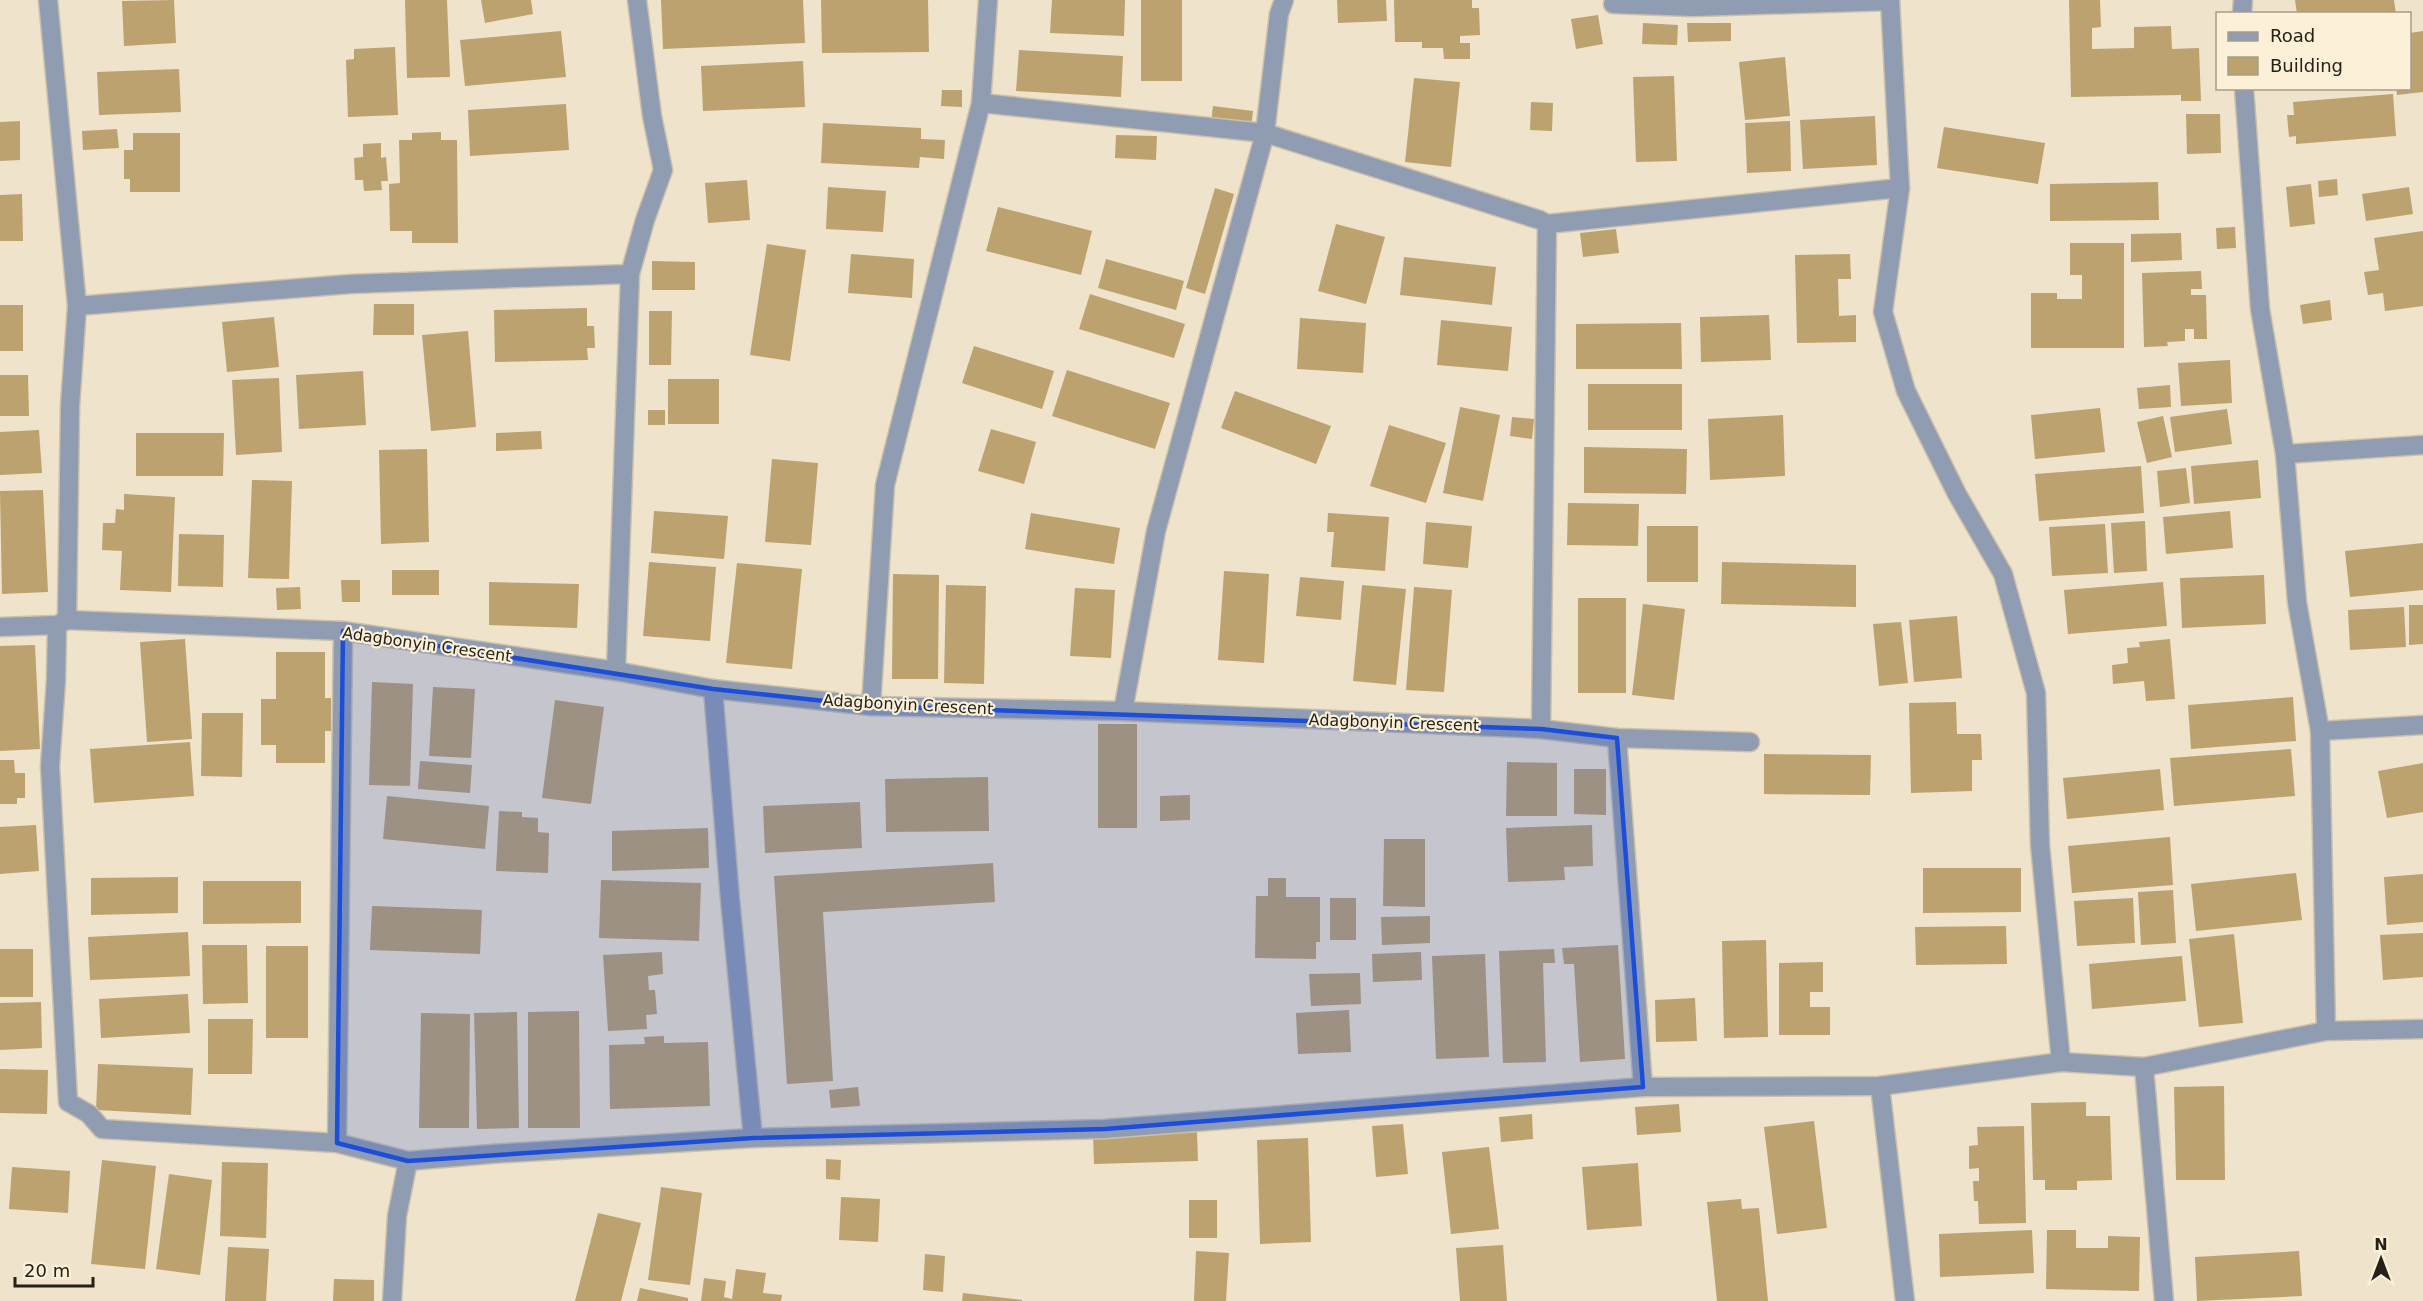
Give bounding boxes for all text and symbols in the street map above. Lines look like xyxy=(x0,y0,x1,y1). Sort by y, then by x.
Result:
legend xyxy=(2216,12,2411,90)
text: Road xyxy=(2270,25,2315,46)
text: Building xyxy=(2270,55,2343,76)
street label: Adagbonyin Crescent xyxy=(341,623,513,666)
street label: Adagbonyin Crescent xyxy=(822,691,994,718)
street label: Adagbonyin Crescent xyxy=(1308,710,1480,735)
north arrow xyxy=(2351,1229,2411,1289)
text: N xyxy=(2374,1235,2388,1254)
scale bar xyxy=(15,1250,93,1288)
text: 20 m xyxy=(24,1260,70,1281)

